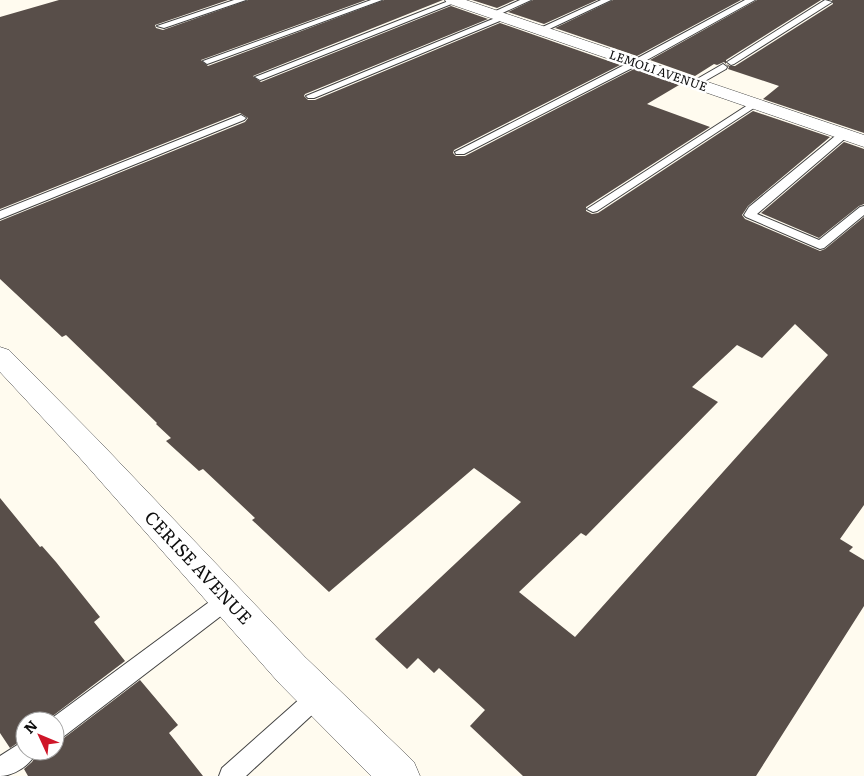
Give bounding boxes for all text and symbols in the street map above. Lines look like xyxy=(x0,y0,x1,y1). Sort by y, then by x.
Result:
street label: LEMOLI AVENUE xyxy=(607,45,710,95)
street label: CERISE AVENUE xyxy=(139,504,259,630)
north arrow xyxy=(15,711,65,761)
text: N xyxy=(19,715,41,737)

